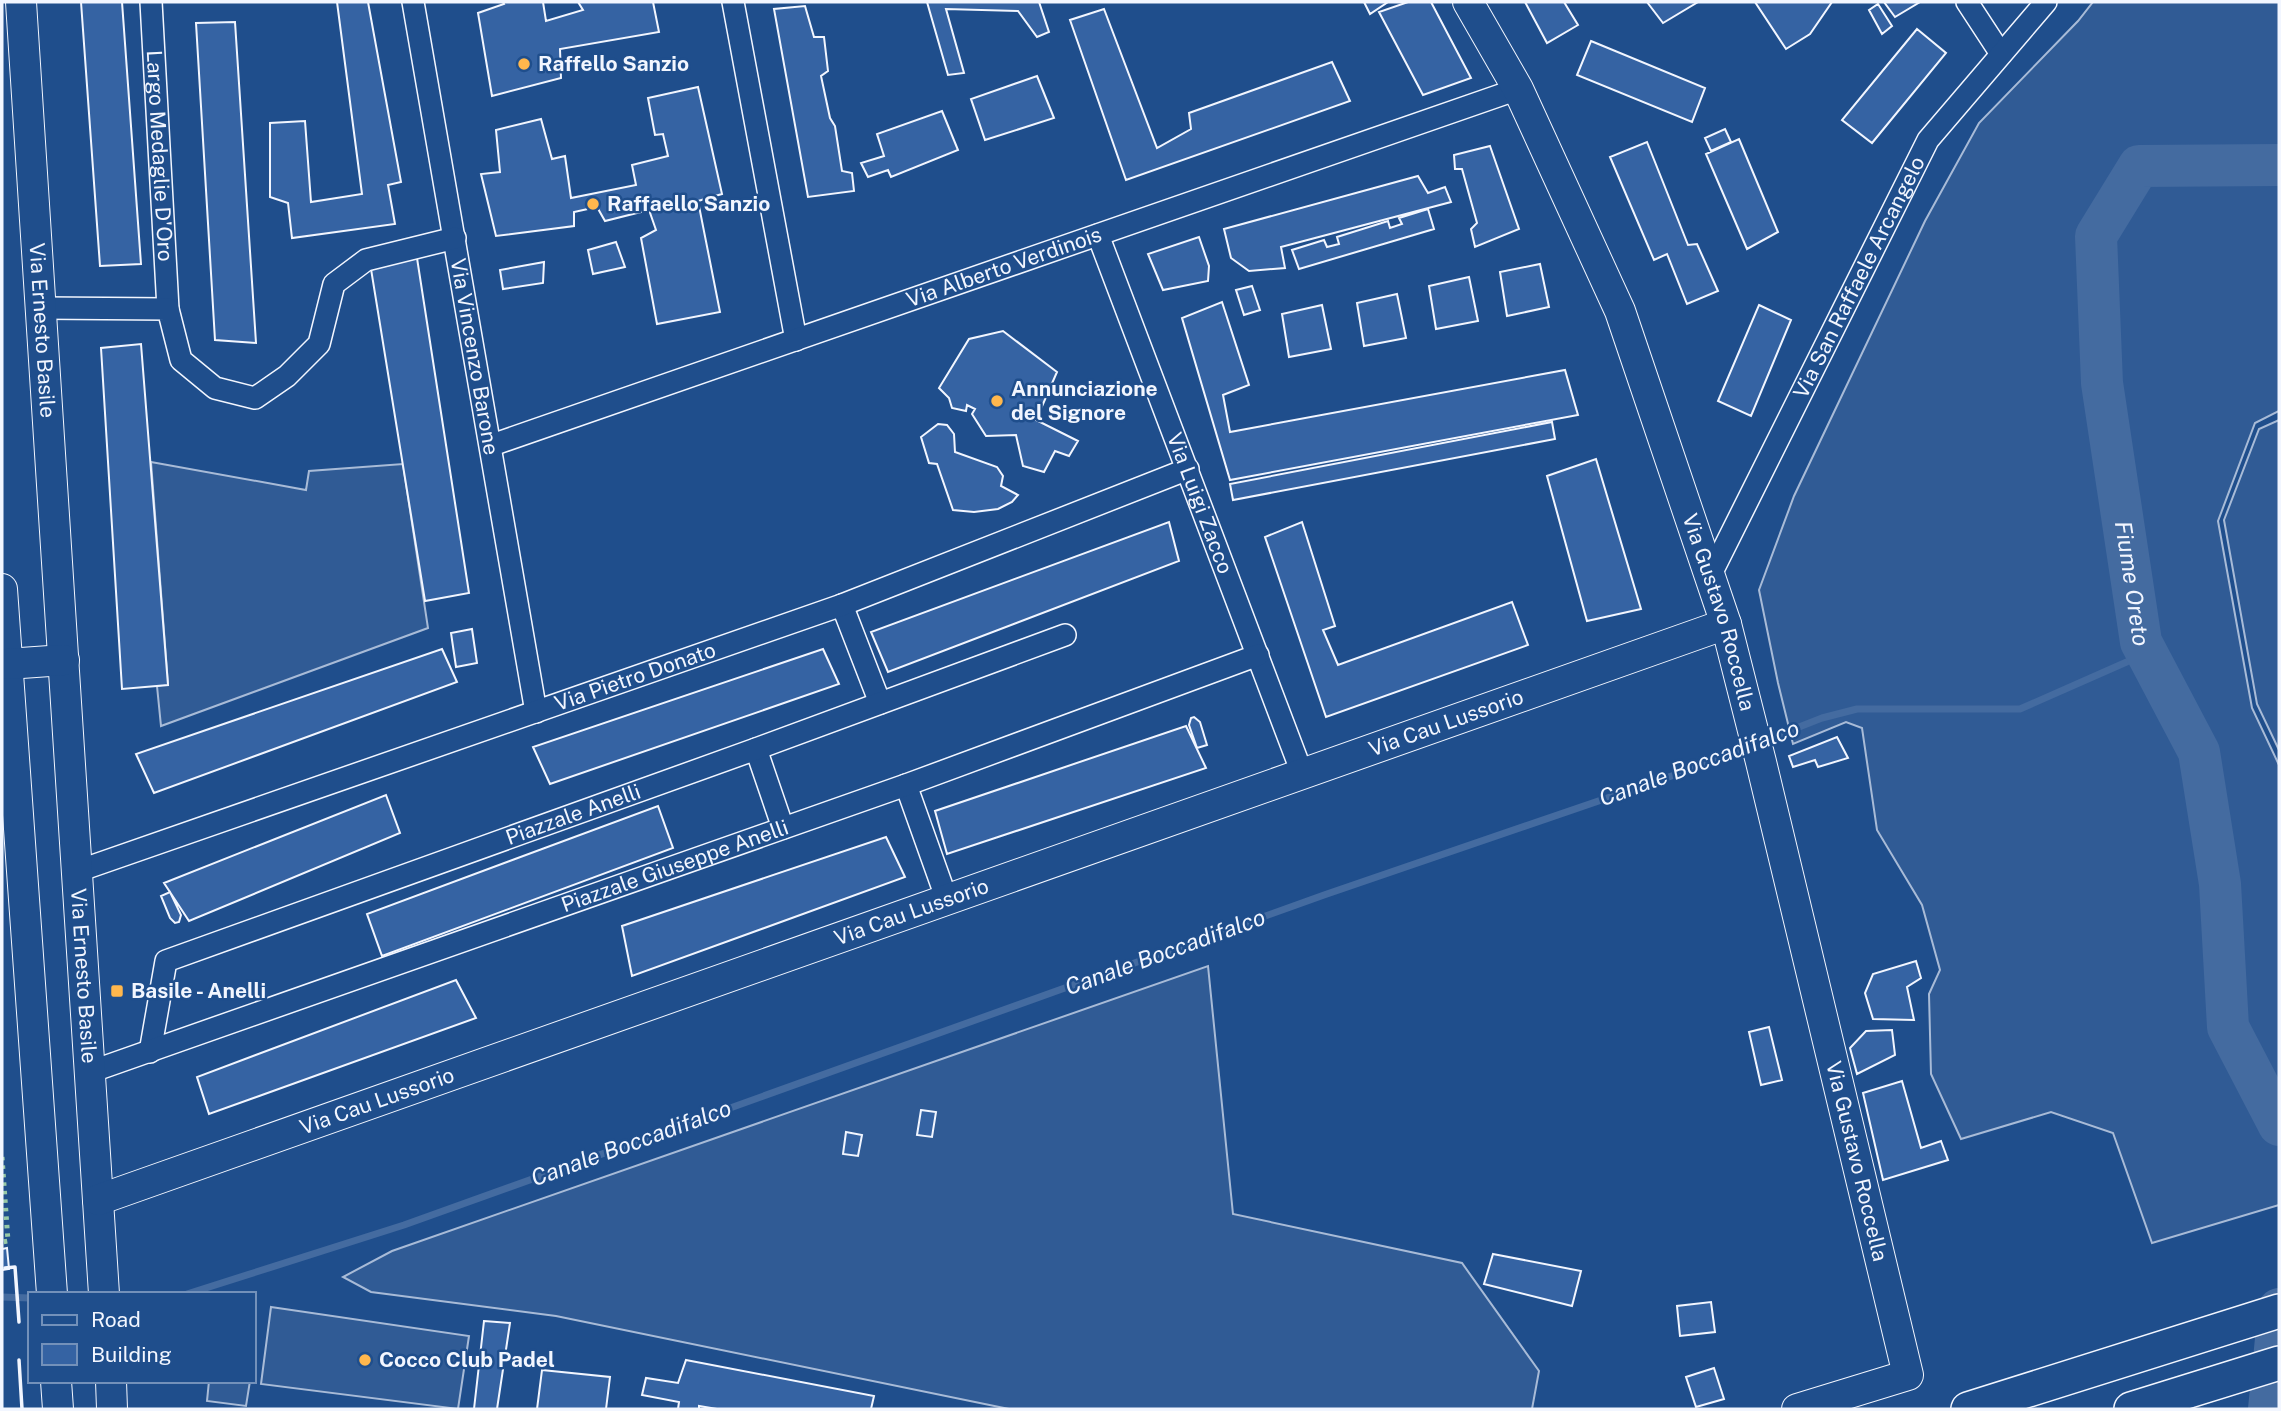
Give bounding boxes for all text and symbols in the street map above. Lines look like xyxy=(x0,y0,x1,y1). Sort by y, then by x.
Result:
street label: Largo Medaglie D'Oro xyxy=(142,49,178,262)
place label: Raffello Sanzio xyxy=(538,51,689,76)
marker: Raffello Sanzio xyxy=(516,56,532,72)
street label: Via San Raffaele Arcangelo xyxy=(1788,152,1930,402)
place label: Raffaello Sanzio xyxy=(607,191,770,216)
marker: Raffaello Sanzio xyxy=(585,196,601,212)
street label: Via Alberto Verdinois xyxy=(903,221,1105,312)
street label: Via Ernesto Basile xyxy=(24,242,61,419)
street label: Via Vincenzo Barone xyxy=(446,256,504,457)
place label: Annunciazione del Signore xyxy=(1011,376,1158,425)
marker: Annunciazione del Signore xyxy=(989,393,1005,409)
street label: Via Luigi Zacco xyxy=(1162,429,1238,577)
street label: Via Gustavo Roccella xyxy=(1678,510,1761,714)
water label: Fiume Oreto xyxy=(2110,519,2155,648)
street label: Via Pietro Donato xyxy=(551,637,719,716)
street label: Via Cau Lussorio xyxy=(1365,684,1527,761)
water label: Canale Boccadifalco xyxy=(1595,714,1803,811)
street label: Piazzale Anelli xyxy=(502,779,644,850)
street label: Piazzale Giuseppe Anelli xyxy=(558,814,791,917)
street label: Via Cau Lussorio xyxy=(831,873,992,951)
street label: Via Ernesto Basile xyxy=(66,888,102,1064)
water label: Canale Boccadifalco xyxy=(1061,903,1269,1000)
place label: Basile - Anelli xyxy=(131,978,266,1003)
marker: Basile - Anelli xyxy=(109,983,125,999)
street label: Via Gustavo Roccella xyxy=(1821,1058,1893,1264)
street label: Via Cau Lussorio xyxy=(296,1062,457,1140)
water label: Canale Boccadifalco xyxy=(527,1094,735,1191)
legend xyxy=(28,1292,256,1383)
text: Road xyxy=(91,1307,141,1332)
text: Building xyxy=(91,1342,172,1367)
place label: Cocco Club Padel xyxy=(379,1347,555,1372)
marker: Cocco Club Padel xyxy=(357,1352,373,1368)

